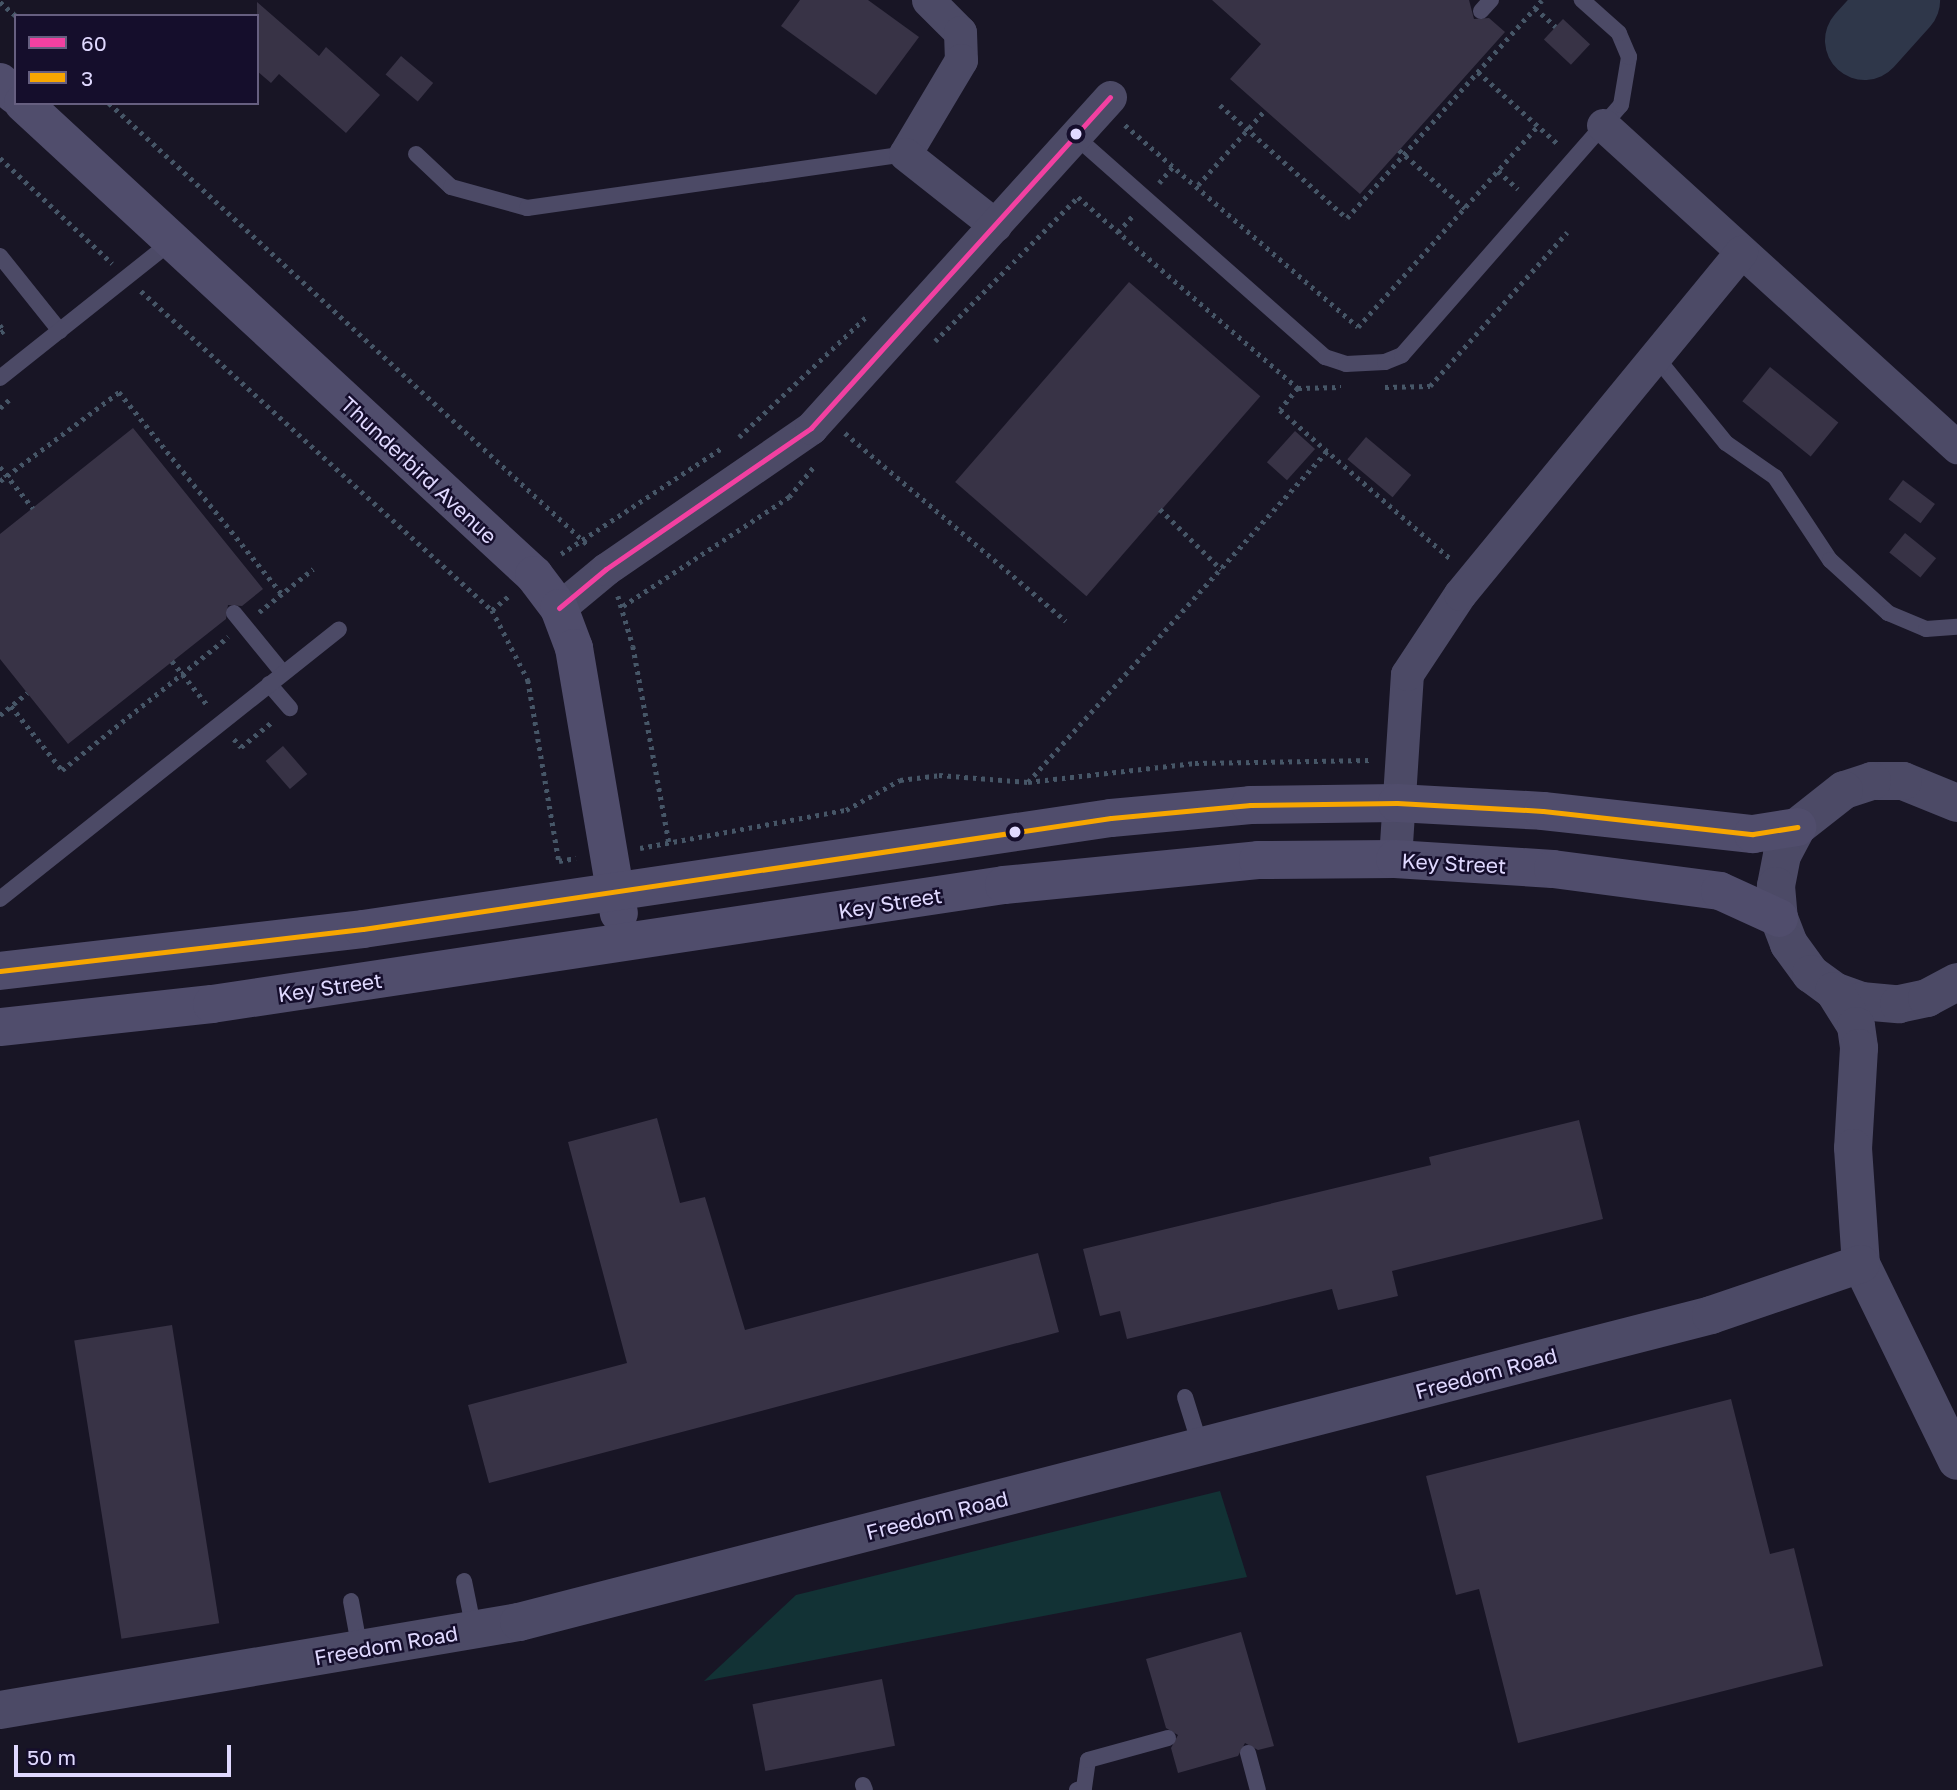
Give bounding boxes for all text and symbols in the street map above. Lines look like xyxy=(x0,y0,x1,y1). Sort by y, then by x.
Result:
legend xyxy=(14,14,259,105)
text: 60 xyxy=(81,30,107,56)
text: 3 xyxy=(81,65,93,91)
unlabelled marker xyxy=(1069,127,1083,141)
street label: Thunderbird Avenue xyxy=(336,391,502,549)
unlabelled marker xyxy=(1008,825,1022,839)
street label: Key Street xyxy=(1401,848,1507,878)
street label: Key Street xyxy=(836,882,944,924)
street label: Key Street xyxy=(276,967,384,1007)
street label: Freedom Road xyxy=(1412,1342,1560,1404)
street label: Freedom Road xyxy=(863,1485,1011,1545)
street label: Freedom Road xyxy=(312,1620,460,1670)
scale bar xyxy=(18,1730,234,1774)
text: 50 m xyxy=(27,1744,76,1770)

